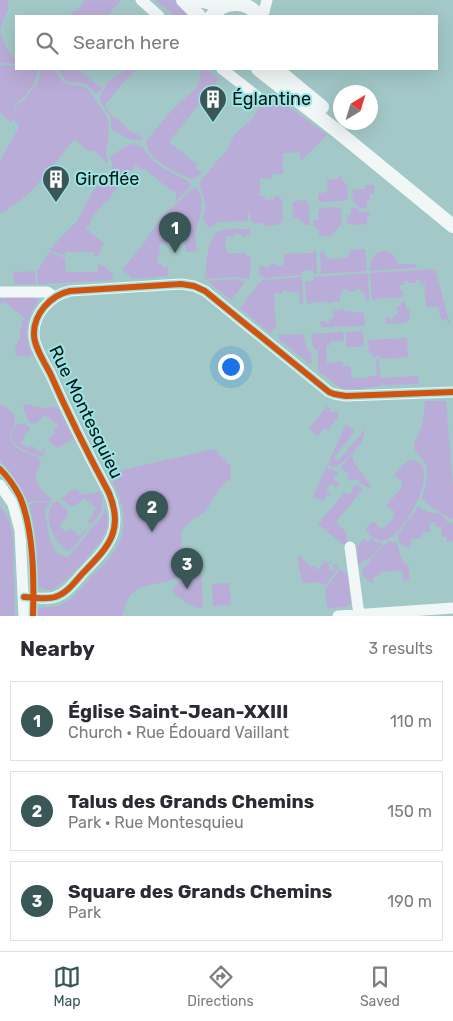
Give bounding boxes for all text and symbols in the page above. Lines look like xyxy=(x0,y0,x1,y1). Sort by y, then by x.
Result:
search box xyxy=(15,15,438,70)
icon: search xyxy=(33,29,61,57)
text: Search here xyxy=(73,31,180,54)
building icon: Églantine xyxy=(198,84,228,123)
north arrow xyxy=(333,85,378,130)
place label: Églantine xyxy=(232,88,311,110)
building icon: Giroflée xyxy=(41,164,71,203)
place label: Giroflée xyxy=(75,168,139,190)
pin: 1 xyxy=(159,212,191,253)
street label: Rue Montesquieu xyxy=(44,342,128,482)
your location xyxy=(218,354,244,380)
pin: 2 xyxy=(136,491,168,532)
pin: 3 xyxy=(171,548,203,589)
text: Nearby xyxy=(20,636,95,661)
text: 3 results xyxy=(368,639,433,658)
text: Église Saint-Jean-XXIII xyxy=(68,700,288,723)
text: 1 xyxy=(33,712,41,731)
text: 110 m xyxy=(390,712,432,731)
text: Church · Rue Édouard Vaillant xyxy=(68,723,289,742)
text: Talus des Grands Chemins xyxy=(68,790,314,813)
text: 2 xyxy=(32,802,42,821)
text: 150 m xyxy=(387,802,432,821)
text: Park · Rue Montesquieu xyxy=(68,813,244,832)
text: Square des Grands Chemins xyxy=(68,880,332,903)
text: 3 xyxy=(32,892,42,911)
text: 190 m xyxy=(387,892,432,911)
text: Park xyxy=(68,903,101,922)
tab: Map xyxy=(53,963,81,1010)
tab: Directions xyxy=(187,963,254,1010)
tab: Saved xyxy=(360,963,400,1010)

